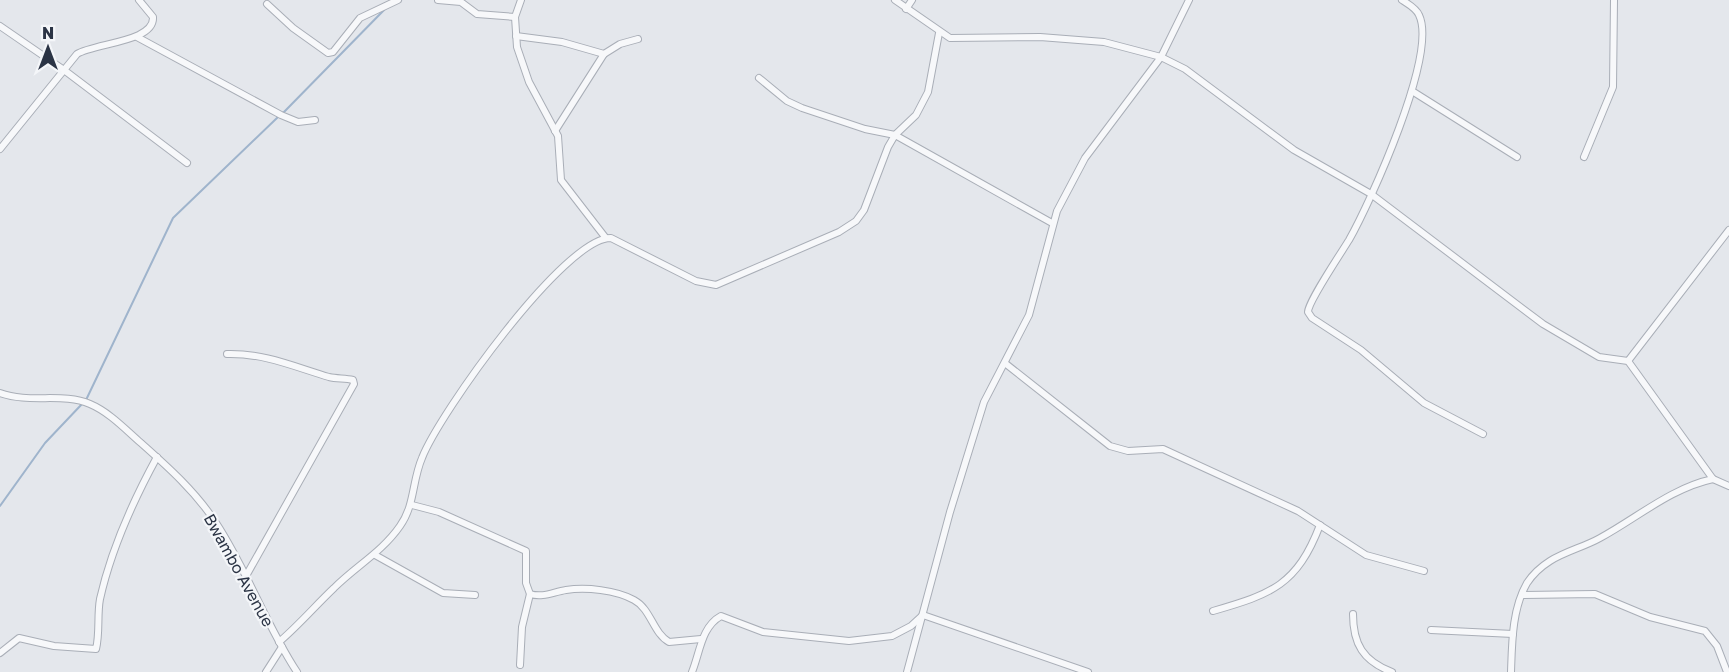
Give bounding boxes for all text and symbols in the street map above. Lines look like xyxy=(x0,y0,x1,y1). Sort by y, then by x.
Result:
north arrow xyxy=(18,18,78,78)
text: N xyxy=(42,23,54,43)
street label: Bwambo Avenue xyxy=(200,510,278,630)

